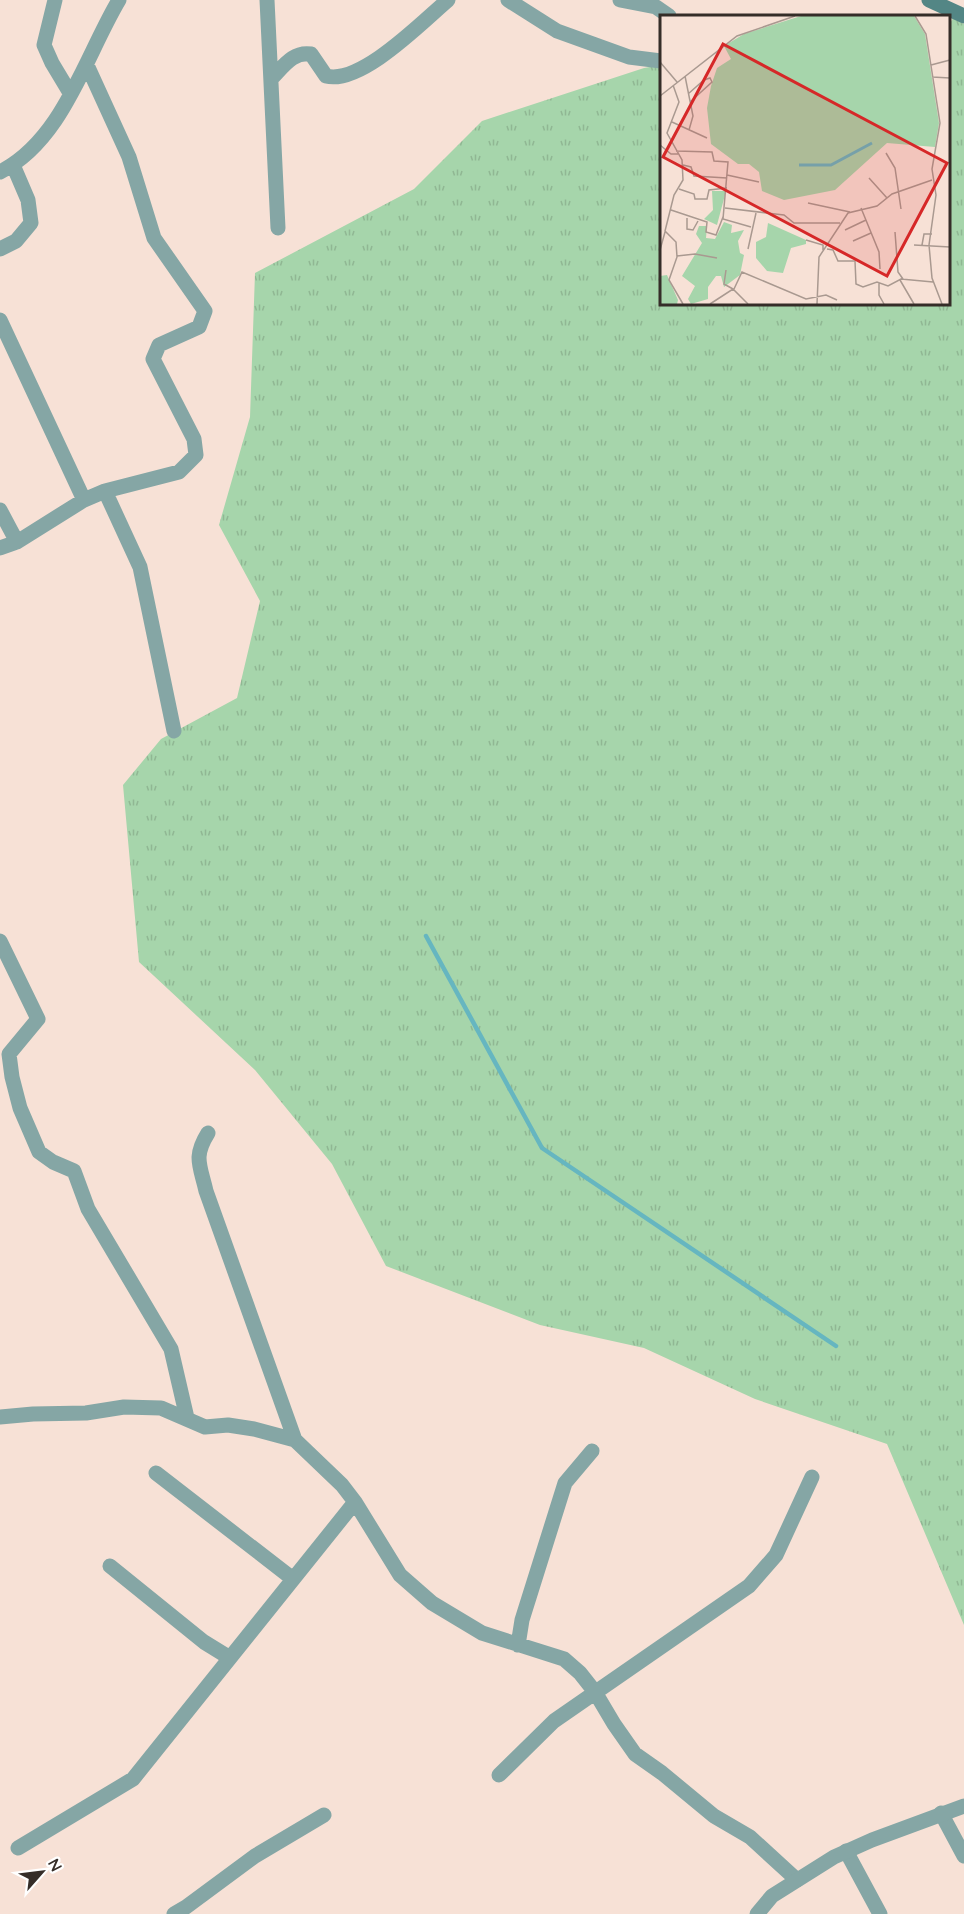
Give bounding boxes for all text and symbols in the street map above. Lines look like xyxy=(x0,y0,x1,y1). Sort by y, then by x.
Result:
inset map xyxy=(660,15,949,304)
north arrow xyxy=(12,1842,72,1902)
text: N xyxy=(44,1855,67,1875)

